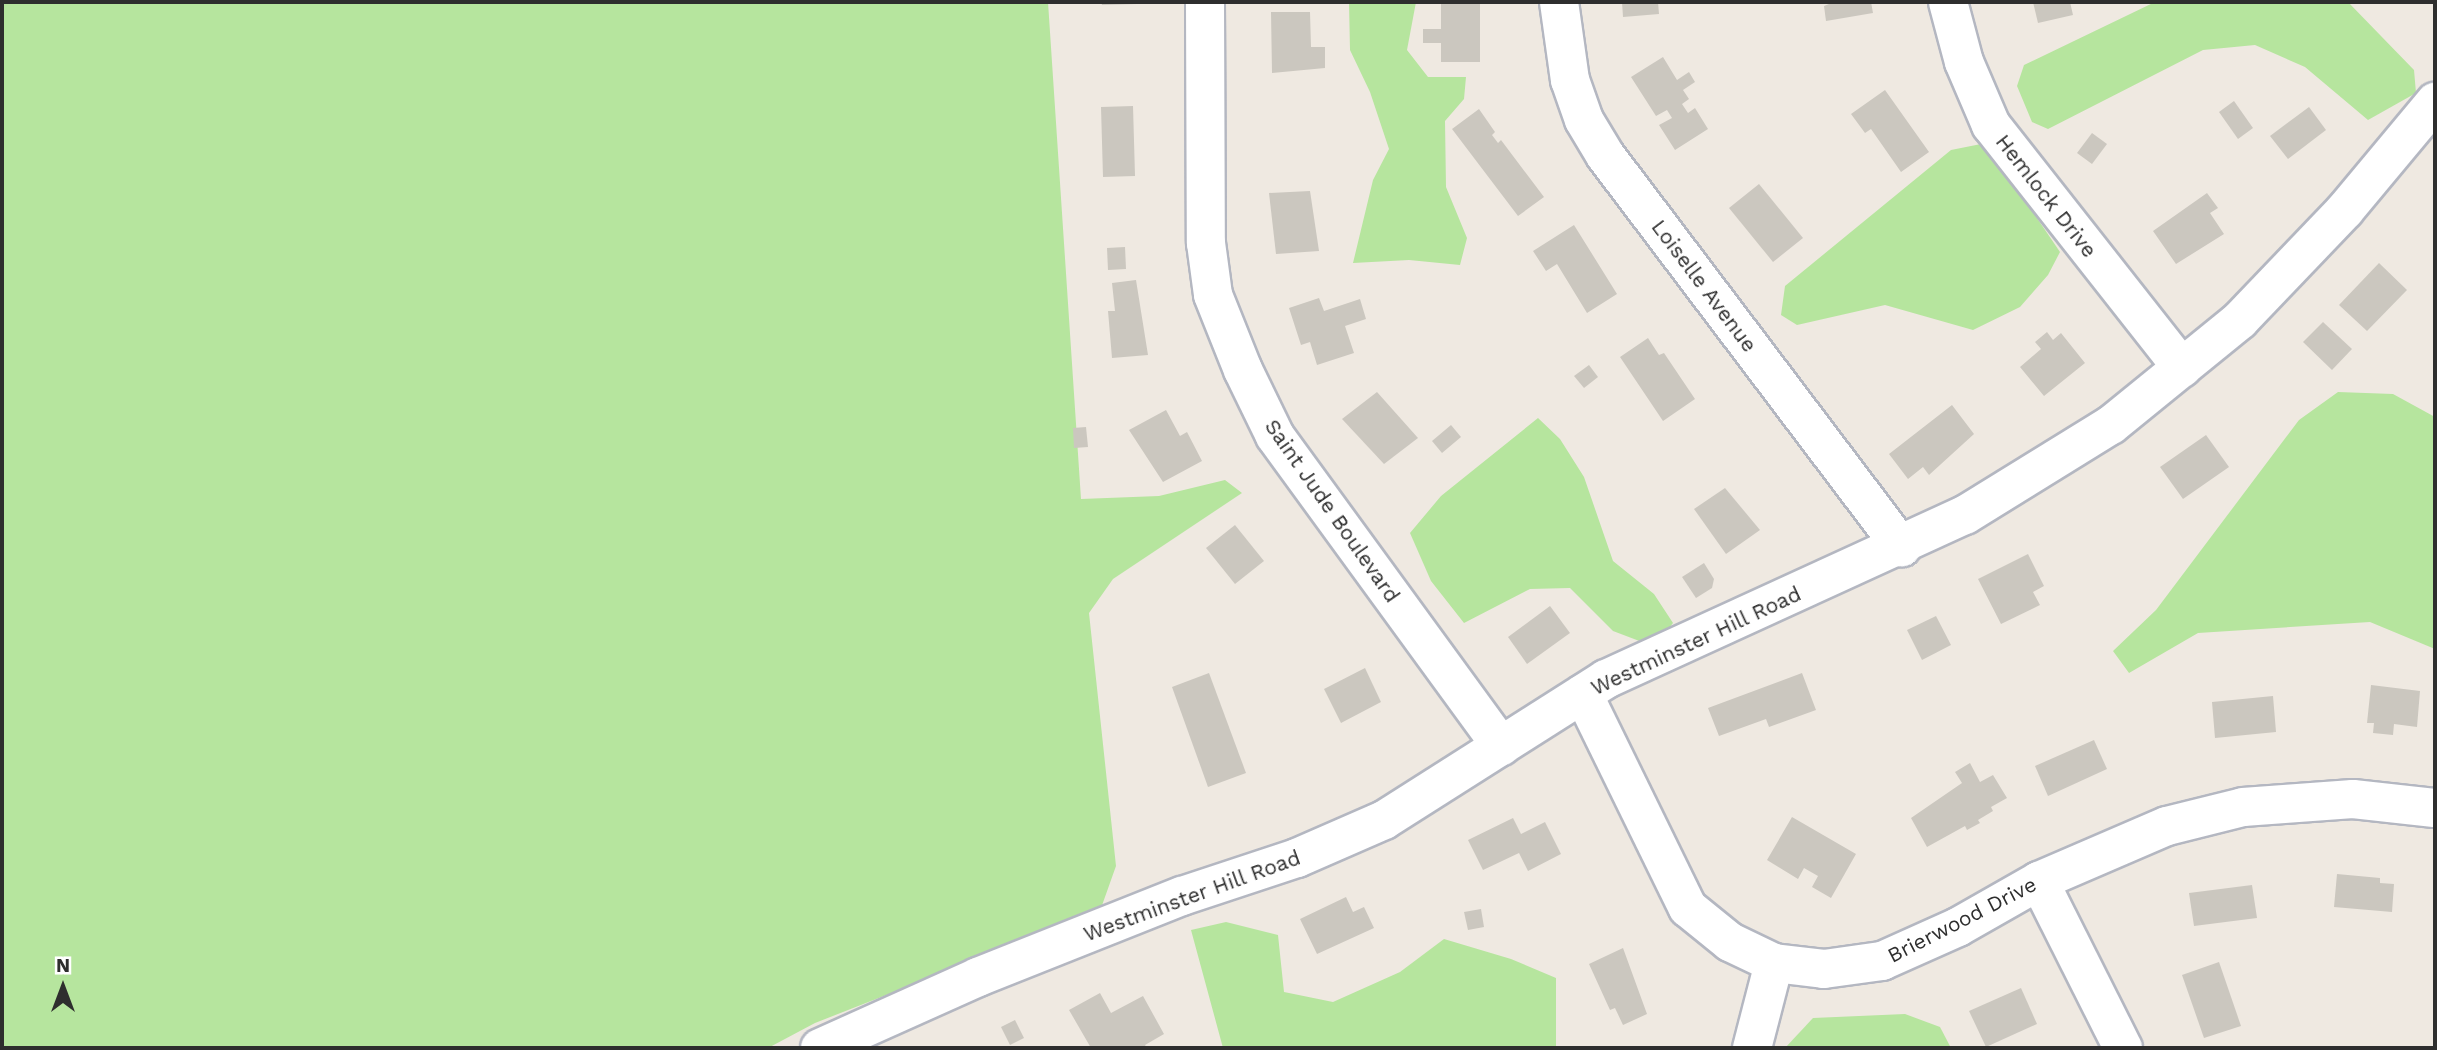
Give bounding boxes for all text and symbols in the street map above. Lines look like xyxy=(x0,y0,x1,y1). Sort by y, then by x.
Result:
street label: Hemlock Drive xyxy=(1990,129,2102,263)
street label: Loiselle Avenue xyxy=(1646,215,1762,357)
street label: Saint Jude Boulevard xyxy=(1259,414,1405,608)
street label: Westminster Hill Road xyxy=(1586,581,1806,701)
street label: Westminster Hill Road xyxy=(1080,845,1304,947)
street label: Brierwood Drive xyxy=(1883,872,2041,968)
north arrow xyxy=(28,952,98,1022)
text: N xyxy=(56,954,70,977)

